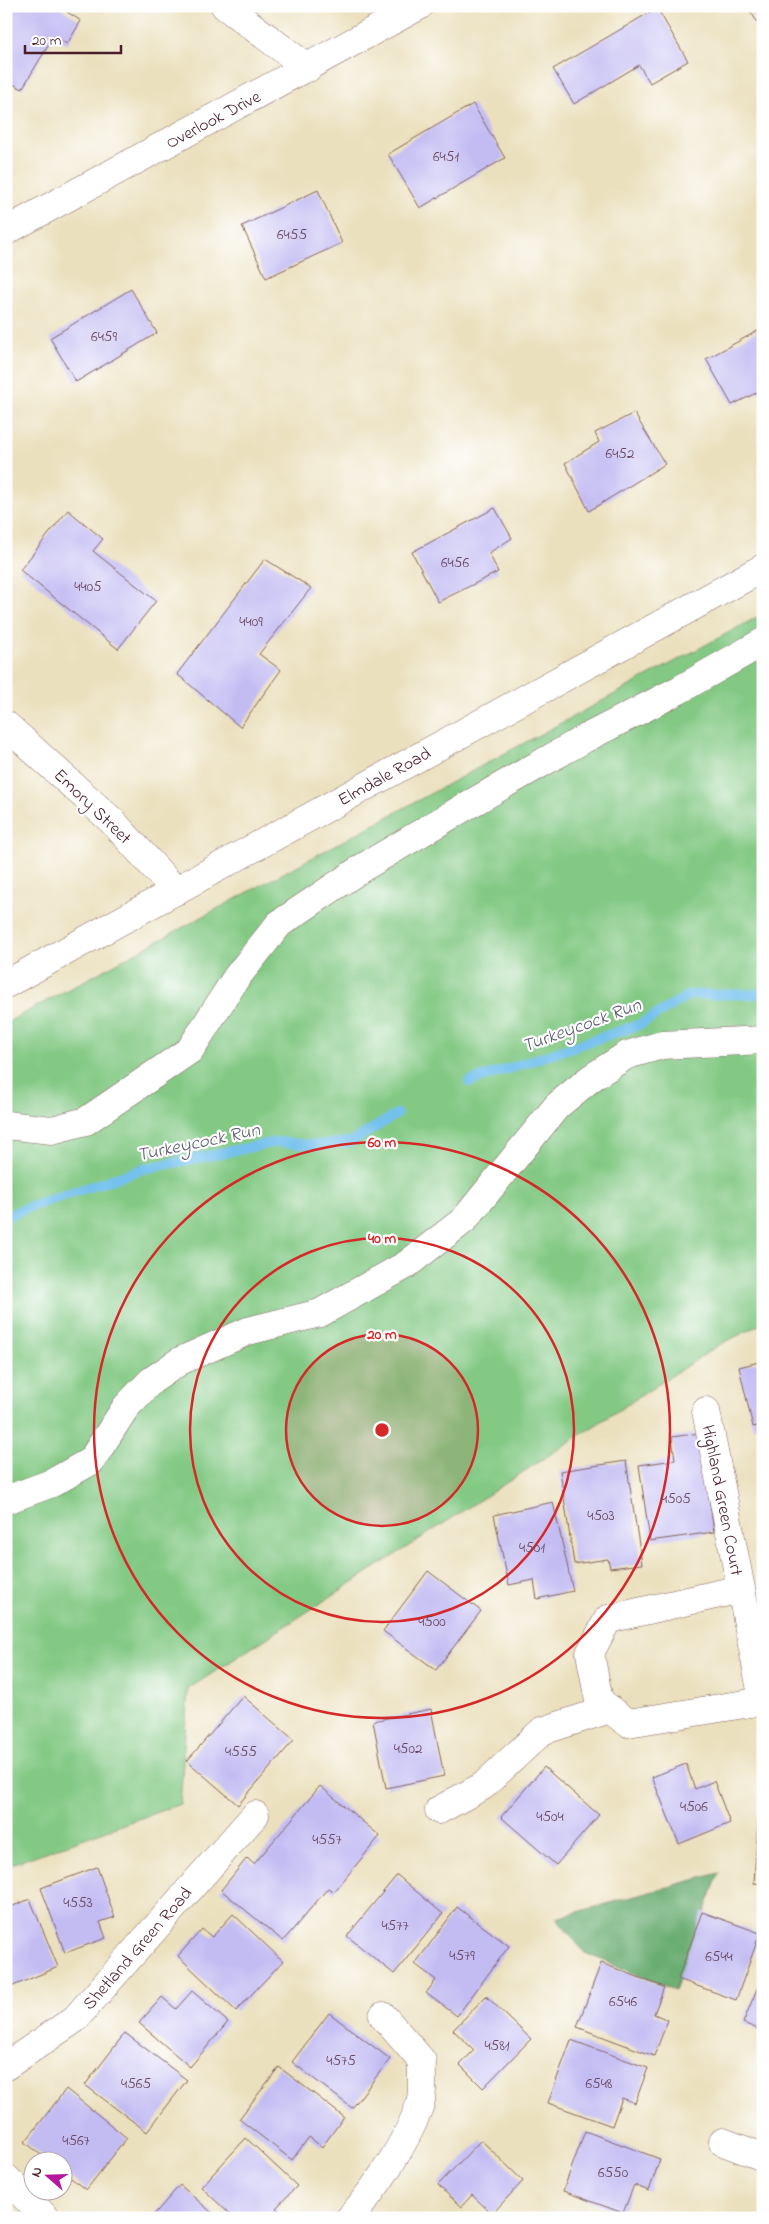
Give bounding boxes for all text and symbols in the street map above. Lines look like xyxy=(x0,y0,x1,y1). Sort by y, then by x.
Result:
scale bar xyxy=(25,22,121,54)
text: 20 m xyxy=(32,30,62,52)
street label: Overlook Drive xyxy=(162,84,267,157)
house number: 6451 xyxy=(433,146,459,168)
house number: 6455 xyxy=(277,224,307,246)
house number: 6459 xyxy=(91,326,117,348)
house number: 6452 xyxy=(606,443,635,465)
house number: 6456 xyxy=(441,552,469,574)
house number: 4405 xyxy=(74,576,102,598)
house number: 4409 xyxy=(239,611,263,633)
street label: Elmdale Road xyxy=(334,742,436,814)
street label: Emory Street xyxy=(47,763,136,851)
water label: Turkeycock Run xyxy=(519,992,646,1060)
water label: Turkeycock Run xyxy=(135,1117,263,1170)
text: 60 m xyxy=(367,1132,397,1154)
text: 40 m xyxy=(367,1228,396,1250)
text: 20 m xyxy=(366,1324,397,1346)
centre of rings xyxy=(373,1421,391,1439)
street label: Highland Green Court xyxy=(693,1423,748,1578)
house number: 4505 xyxy=(661,1488,691,1510)
house number: 4503 xyxy=(587,1505,615,1527)
house number: 4501 xyxy=(519,1537,545,1559)
house number: 4500 xyxy=(418,1611,446,1633)
house number: 4502 xyxy=(394,1738,423,1760)
house number: 4555 xyxy=(225,1741,257,1763)
house number: 4506 xyxy=(680,1796,708,1818)
house number: 4504 xyxy=(536,1806,564,1828)
house number: 4557 xyxy=(312,1829,342,1851)
street label: Shetland Green Road xyxy=(78,1882,199,2017)
house number: 4553 xyxy=(63,1892,93,1914)
house number: 4577 xyxy=(381,1915,409,1937)
house number: 4579 xyxy=(449,1945,475,1967)
house number: 6544 xyxy=(705,1946,733,1968)
house number: 6546 xyxy=(609,1991,637,2013)
house number: 4581 xyxy=(484,2035,510,2057)
house number: 4575 xyxy=(326,2050,356,2072)
house number: 4565 xyxy=(121,2073,151,2095)
house number: 6548 xyxy=(586,2073,613,2095)
house number: 4567 xyxy=(62,2130,90,2152)
north arrow xyxy=(22,2152,72,2202)
house number: 6550 xyxy=(598,2162,629,2184)
text: N xyxy=(26,2164,49,2180)

